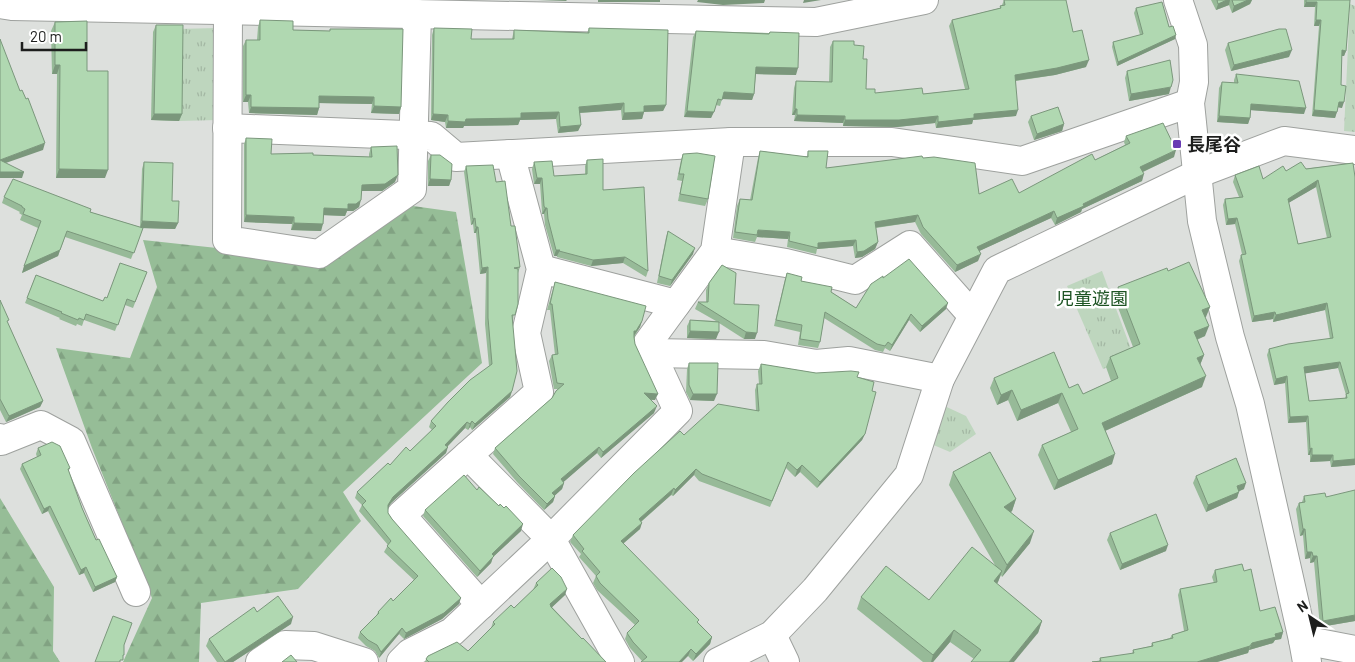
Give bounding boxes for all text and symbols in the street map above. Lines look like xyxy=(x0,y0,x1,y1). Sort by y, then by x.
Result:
scale bar xyxy=(22,20,86,52)
text: 20 m xyxy=(30,27,62,45)
place label: 長尾谷 xyxy=(1187,133,1241,155)
marker: 長尾谷 xyxy=(1171,138,1183,150)
park label: 児童遊園 xyxy=(1056,287,1128,309)
north arrow xyxy=(1285,592,1335,642)
text: N xyxy=(1294,596,1311,616)

